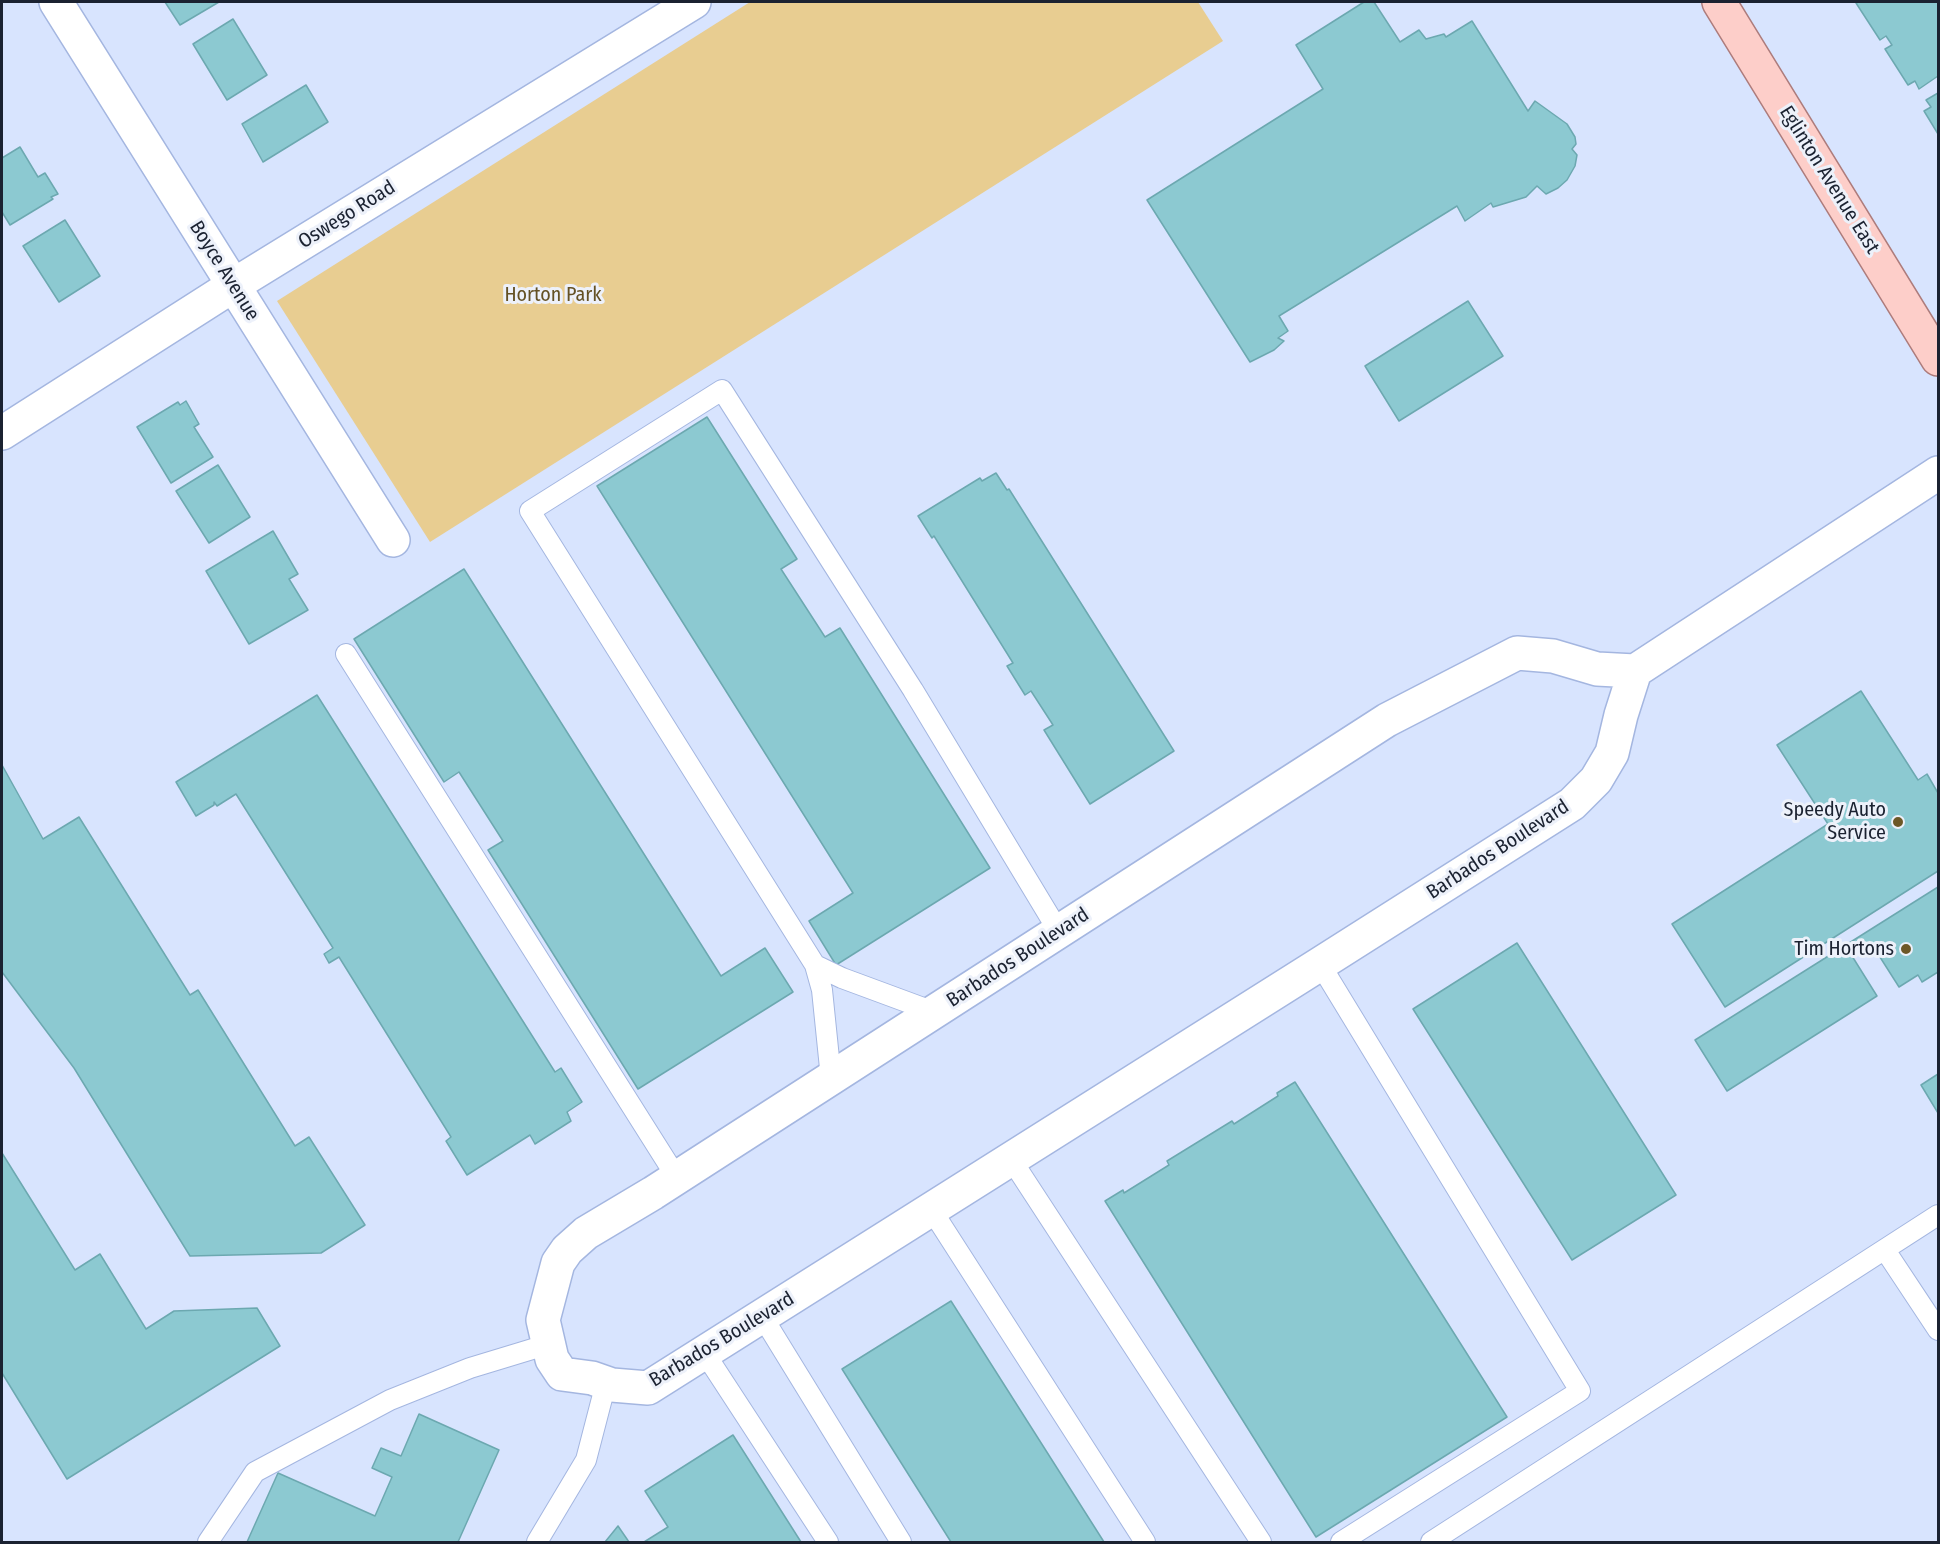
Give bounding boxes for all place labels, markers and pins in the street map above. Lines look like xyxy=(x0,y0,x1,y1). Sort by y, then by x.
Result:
place label: Speedy Auto Service xyxy=(1784,798,1886,845)
marker: Speedy Auto Service xyxy=(1891,815,1905,829)
place label: Tim Hortons xyxy=(1794,937,1894,961)
marker: Tim Hortons xyxy=(1899,942,1913,956)

